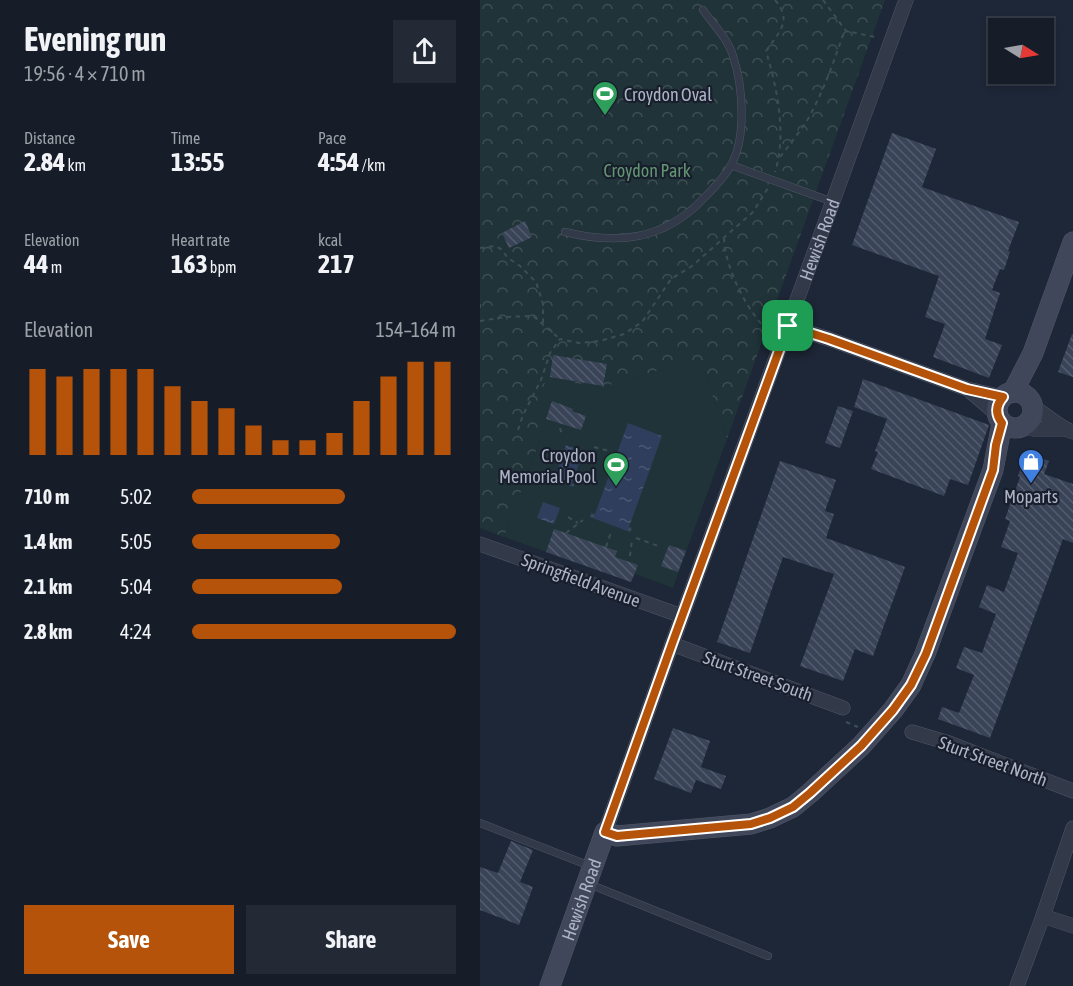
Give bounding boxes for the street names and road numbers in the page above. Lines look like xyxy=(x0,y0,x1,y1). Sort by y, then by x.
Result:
street label: Hewish Road xyxy=(795,196,843,283)
street label: Springfield Avenue xyxy=(519,549,643,611)
street label: Sturt Street South xyxy=(700,646,816,706)
street label: Sturt Street North xyxy=(936,732,1050,790)
street label: Hewish Road xyxy=(557,856,605,943)

